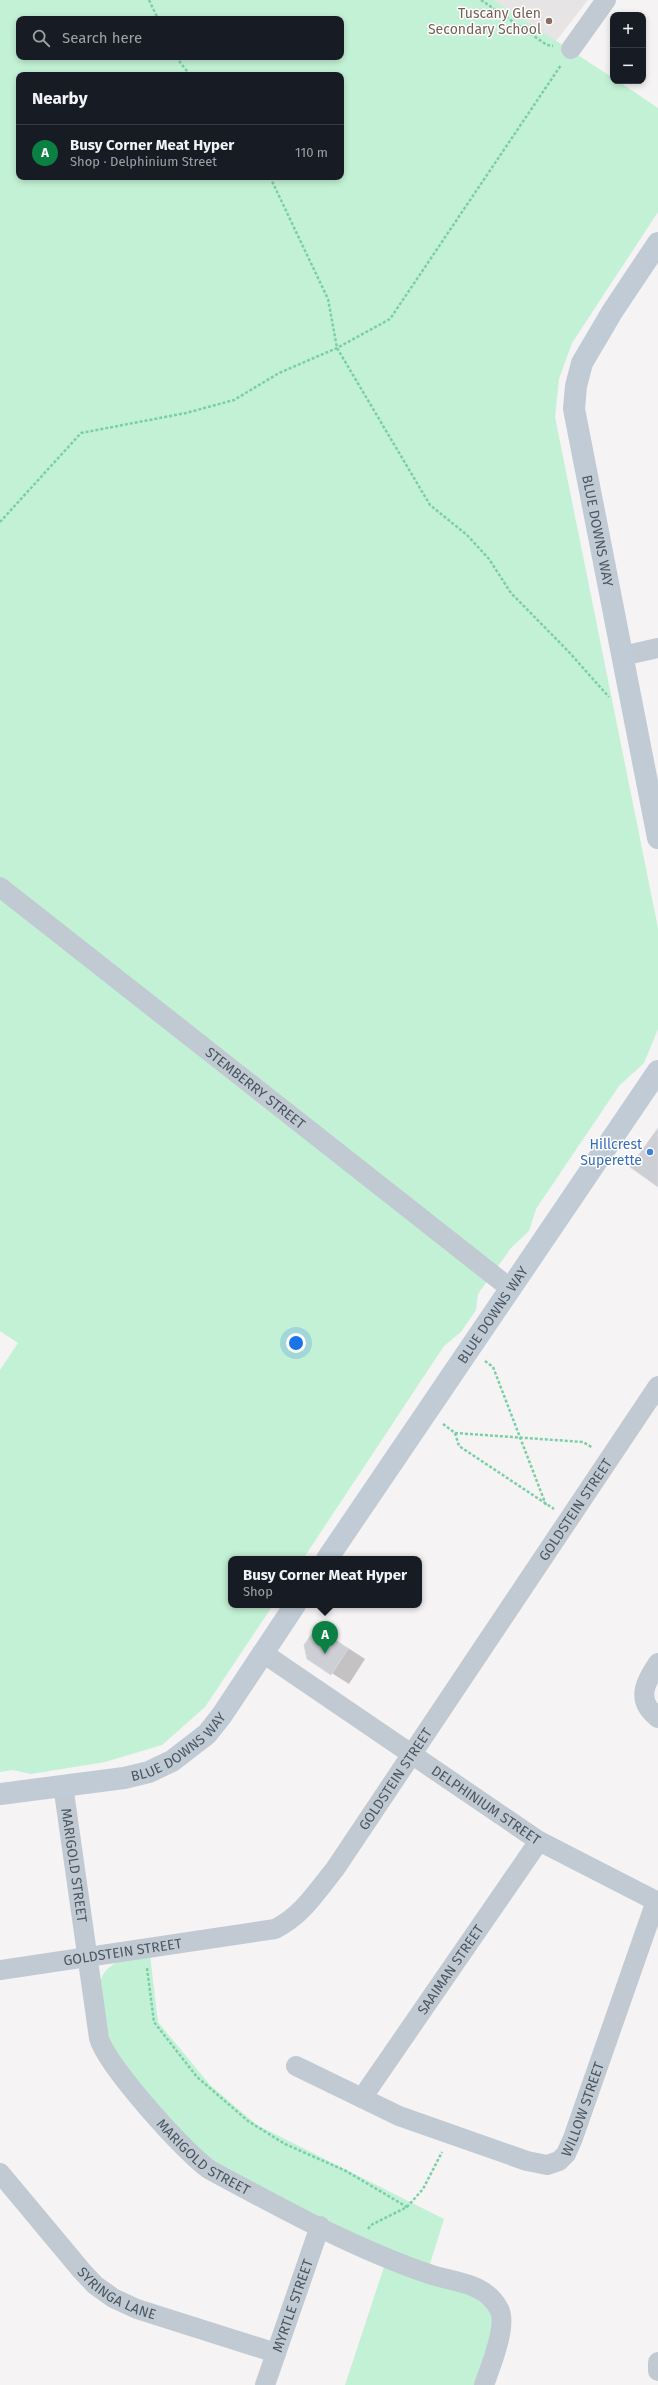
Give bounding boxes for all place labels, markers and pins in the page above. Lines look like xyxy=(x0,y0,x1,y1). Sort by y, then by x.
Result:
place label: Tuscany Glen Secondary School xyxy=(428,5,541,38)
marker: Tuscany Glen Secondary School xyxy=(544,16,554,26)
place label: Hillcrest Superette xyxy=(580,1136,643,1169)
marker: Hillcrest Superette xyxy=(645,1147,655,1157)
pin: A xyxy=(312,1621,338,1654)

